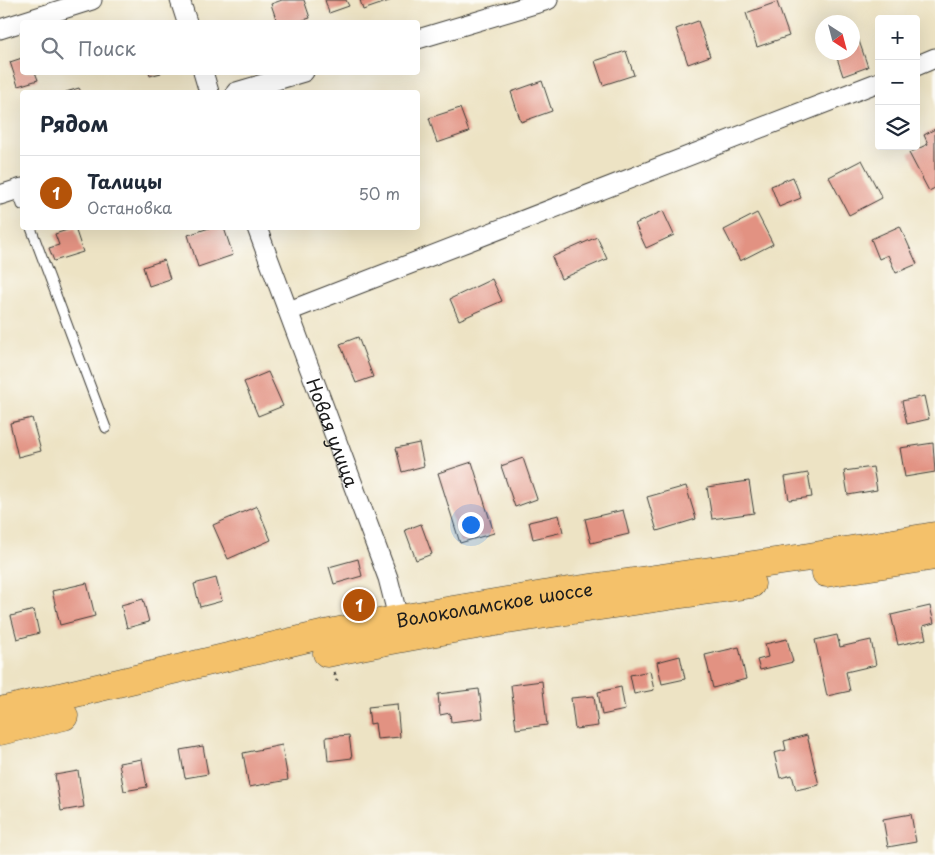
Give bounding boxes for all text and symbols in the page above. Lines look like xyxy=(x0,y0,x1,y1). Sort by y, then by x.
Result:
north arrow xyxy=(815,15,860,60)
map controls xyxy=(875,15,920,150)
button: + xyxy=(875,15,920,60)
search box xyxy=(20,20,420,75)
icon: search xyxy=(38,34,66,62)
text: Поиск xyxy=(78,34,136,62)
button: − xyxy=(875,60,920,105)
button: layers xyxy=(875,105,920,150)
text: Рядом xyxy=(40,107,108,139)
text: Талицы xyxy=(87,167,162,195)
text: 1 xyxy=(52,181,60,205)
text: 50 m xyxy=(359,181,400,205)
text: Остановка xyxy=(87,195,172,219)
street label: Новая улица xyxy=(301,374,366,491)
your location xyxy=(458,512,484,538)
street label: Волоколамское шоссе xyxy=(394,574,594,633)
pin: 1 xyxy=(343,586,375,624)

